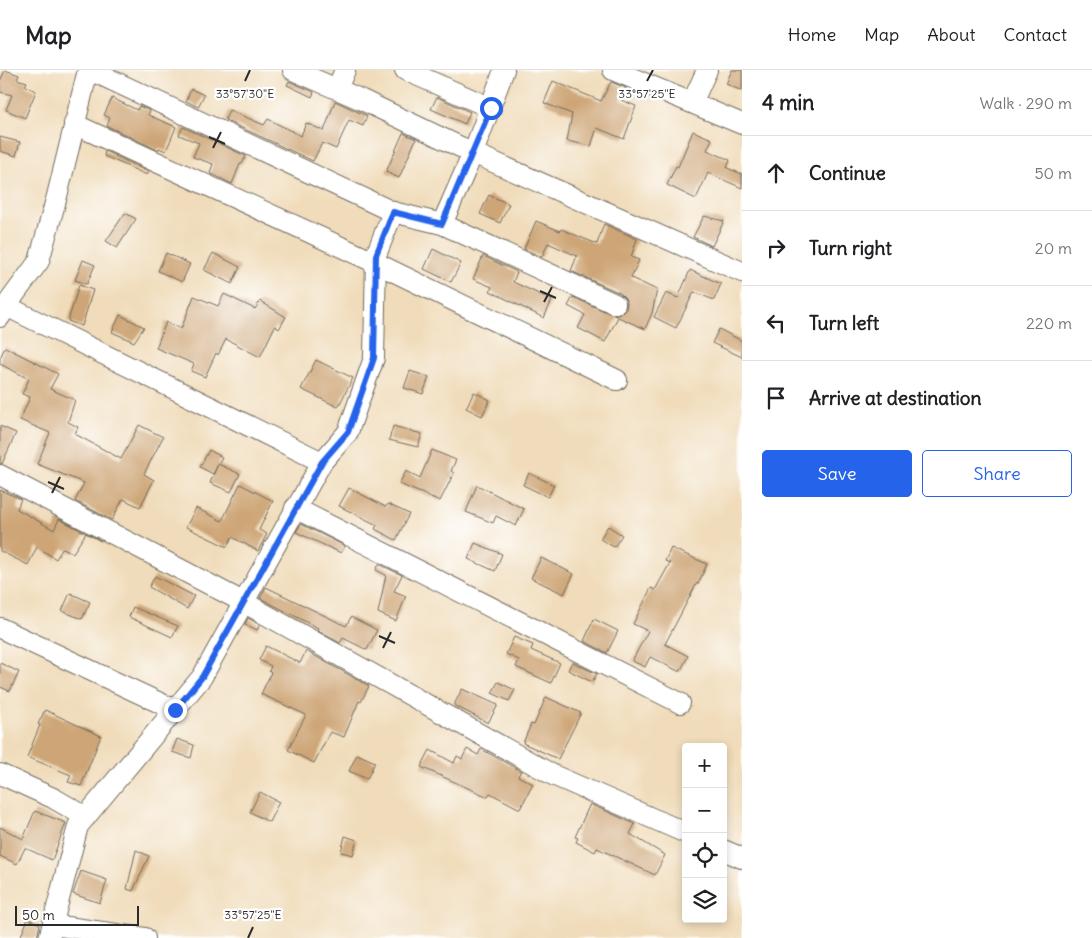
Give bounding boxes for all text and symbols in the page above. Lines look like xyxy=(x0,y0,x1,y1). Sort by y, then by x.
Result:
text: Map xyxy=(25,20,72,50)
text: Home xyxy=(788,23,836,46)
text: Map xyxy=(864,23,899,46)
text: About xyxy=(927,23,975,46)
text: Contact xyxy=(1003,23,1067,46)
text: 33°57'30"E xyxy=(216,86,274,101)
text: 33°57'25"E xyxy=(618,86,676,101)
text: 4 min xyxy=(762,89,814,116)
text: Walk · 290 m xyxy=(980,93,1072,113)
route start xyxy=(480,97,503,120)
icon: ahead xyxy=(762,159,790,187)
text: Continue xyxy=(809,161,886,185)
text: 50 m xyxy=(1034,163,1072,183)
icon: right xyxy=(762,234,790,262)
text: Turn right xyxy=(809,236,892,260)
text: 20 m xyxy=(1035,238,1072,258)
icon: left xyxy=(762,309,790,337)
text: Turn left xyxy=(809,311,879,335)
text: 220 m xyxy=(1026,313,1072,333)
icon: arrive xyxy=(762,384,790,412)
text: Arrive at destination xyxy=(809,386,982,410)
button: Save xyxy=(762,450,912,497)
button: Share xyxy=(922,450,1072,497)
route end xyxy=(164,699,187,722)
map controls xyxy=(682,743,727,923)
button: + xyxy=(682,743,727,788)
button: − xyxy=(682,788,727,833)
button: locate xyxy=(682,833,727,878)
button: layers xyxy=(682,878,727,923)
scale bar xyxy=(15,903,139,926)
text: 50 m xyxy=(22,906,55,924)
text: 33°57'25"E xyxy=(224,907,282,922)

